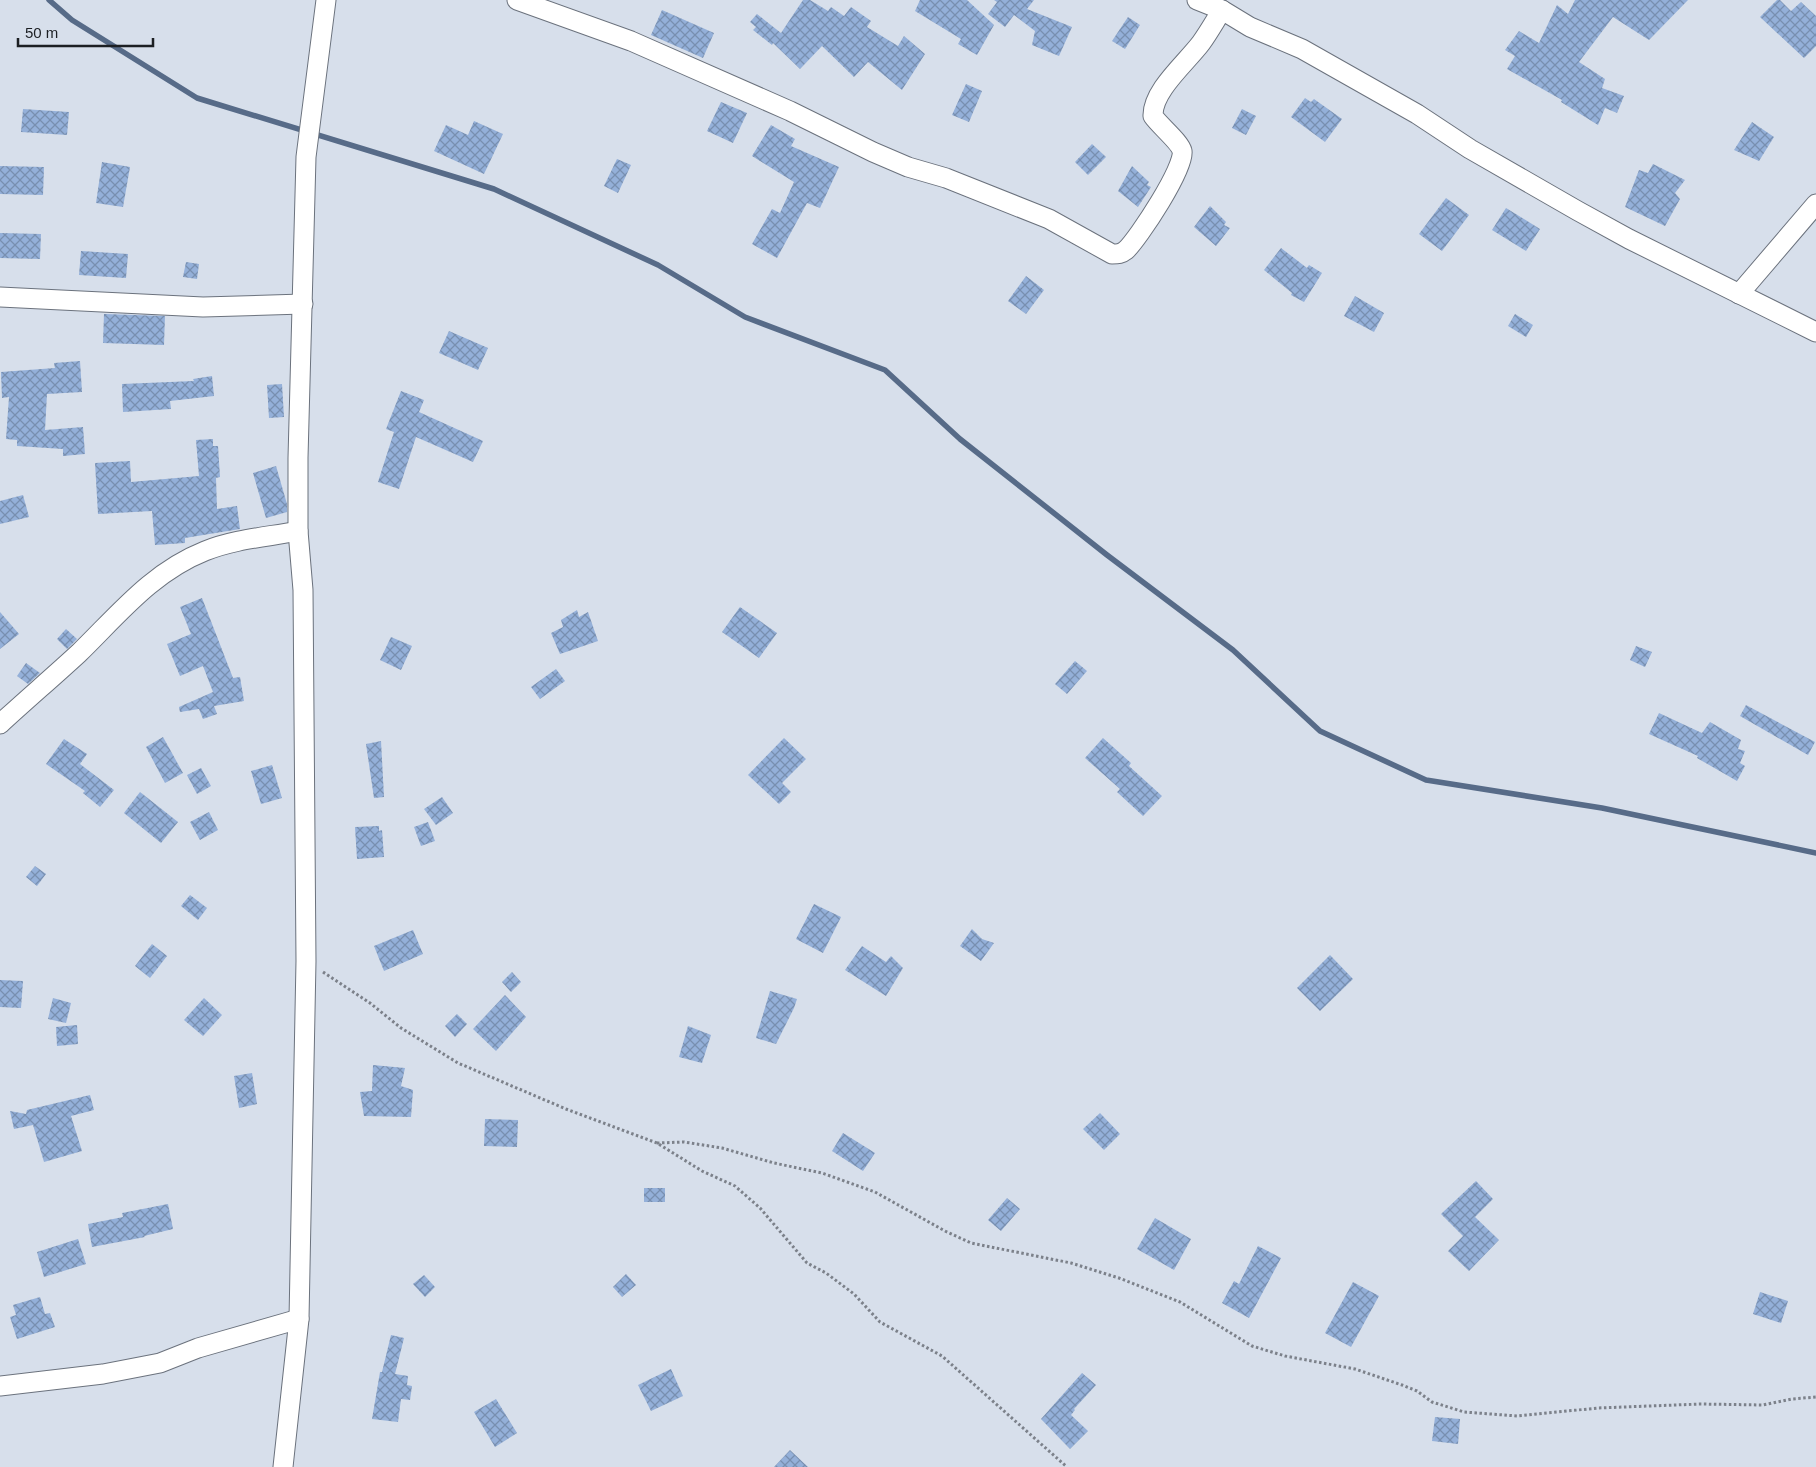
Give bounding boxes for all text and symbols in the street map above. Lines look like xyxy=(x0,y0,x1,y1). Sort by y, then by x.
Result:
scale bar xyxy=(18,15,152,47)
text: 50 m xyxy=(25,24,58,41)

